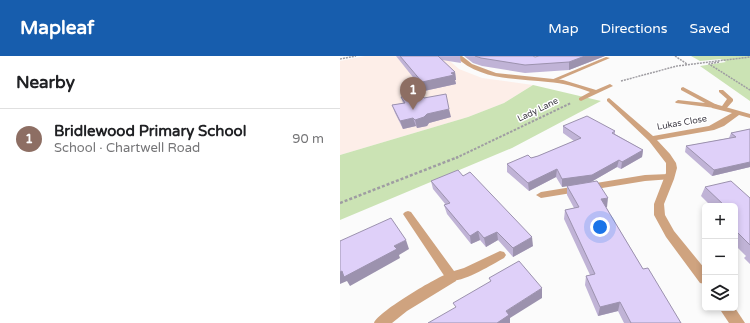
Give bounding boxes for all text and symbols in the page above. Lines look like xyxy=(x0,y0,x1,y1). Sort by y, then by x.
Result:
text: Mapleaf xyxy=(20,17,94,39)
text: Map xyxy=(548,20,579,37)
text: Directions xyxy=(601,20,668,37)
text: Saved xyxy=(690,20,730,37)
text: Nearby xyxy=(16,72,75,93)
pin: 1 xyxy=(400,77,426,110)
street label: Lady Lane xyxy=(516,95,560,125)
street label: Lukas Close xyxy=(656,113,708,133)
text: Bridlewood Primary School xyxy=(54,122,246,140)
text: 1 xyxy=(25,131,33,147)
text: 90 m xyxy=(292,131,324,147)
text: School · Chartwell Road xyxy=(54,140,200,156)
map controls xyxy=(702,203,738,311)
button: + xyxy=(702,203,738,239)
your location xyxy=(590,217,610,237)
button: − xyxy=(702,239,738,275)
button: layers xyxy=(702,275,738,311)

